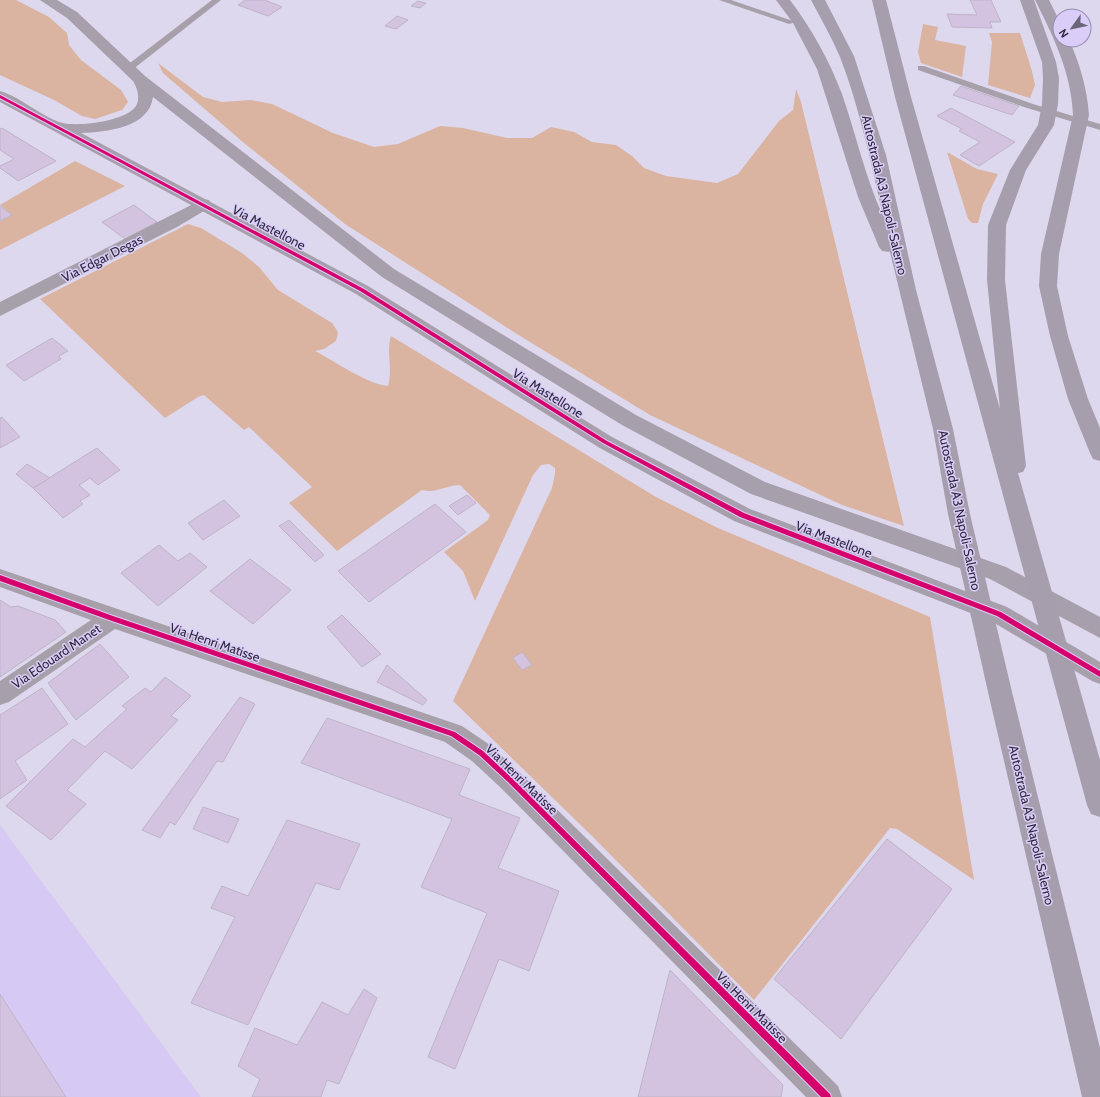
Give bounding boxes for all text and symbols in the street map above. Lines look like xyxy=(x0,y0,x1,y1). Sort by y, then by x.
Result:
north arrow xyxy=(1052,8,1092,48)
text: N xyxy=(1056,26,1072,41)
street label: Autostrada A3 Napoli-Salerno xyxy=(859,114,911,276)
street label: Via Mastellone xyxy=(230,201,309,253)
street label: Via Edgar Degas xyxy=(59,231,146,285)
street label: Via Mastellone xyxy=(510,365,587,421)
street label: Autostrada A3 Napoli-Salerno xyxy=(935,428,985,592)
street label: Via Mastellone xyxy=(793,517,875,561)
street label: Via Henri Matisse xyxy=(168,619,262,665)
street label: Via Edouard Manet xyxy=(8,620,104,692)
street label: Via Henri Matisse xyxy=(483,740,562,818)
street label: Autostrada A3 Napoli-Salerno xyxy=(1006,744,1058,906)
street label: Via Henri Matisse xyxy=(713,968,791,1046)

